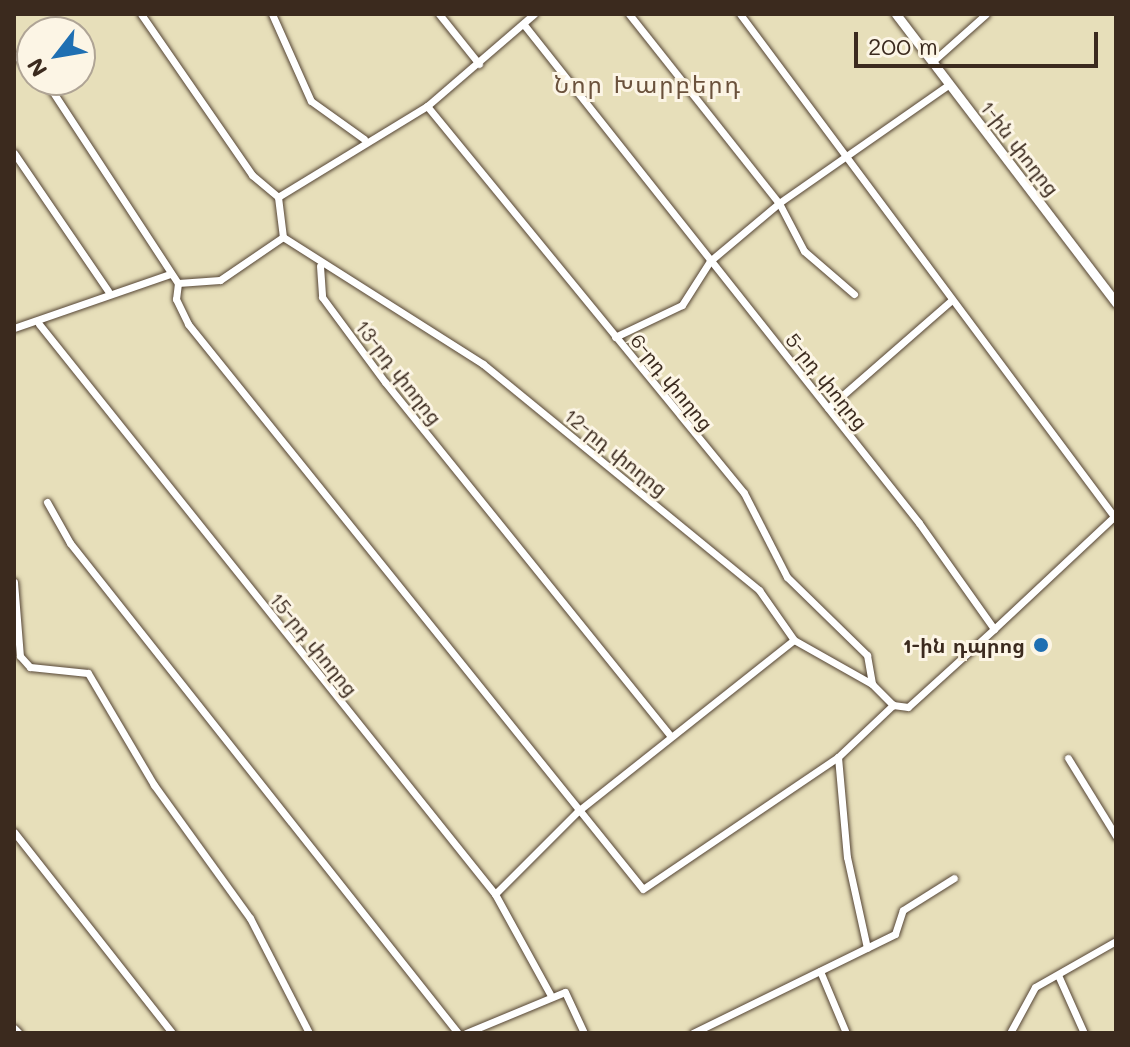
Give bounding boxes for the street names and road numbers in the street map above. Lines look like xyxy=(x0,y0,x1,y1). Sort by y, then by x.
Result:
street label: 1-ին փողոց xyxy=(976,96,1064,200)
street label: 13-րդ փողոց xyxy=(351,315,447,429)
street label: 5-րդ փողոց xyxy=(781,328,873,434)
street label: 6-րդ փողոց xyxy=(626,329,718,435)
street label: 12-րդ փողոց xyxy=(560,403,672,501)
street label: 15-րդ փողոց xyxy=(265,587,363,701)

